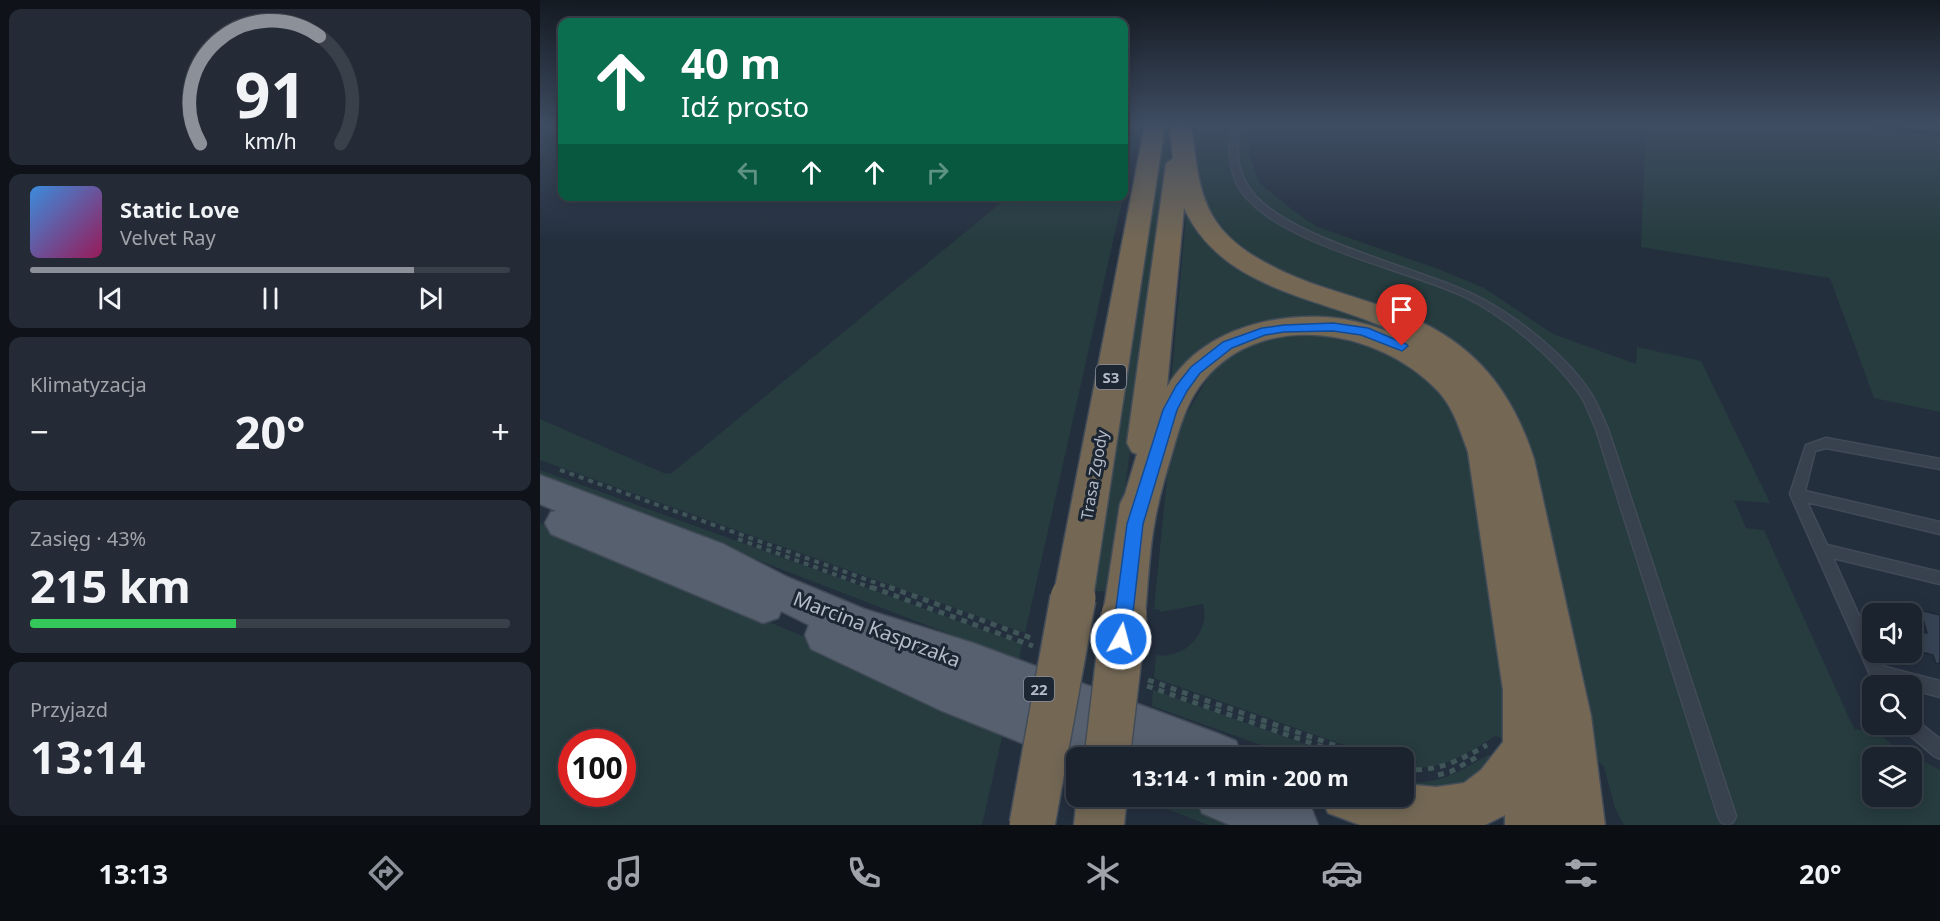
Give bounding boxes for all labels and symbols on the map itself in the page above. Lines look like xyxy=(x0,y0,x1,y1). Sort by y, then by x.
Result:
pin xyxy=(1376,284,1427,346)
road number: S3 xyxy=(1096,365,1126,389)
street label: Trasa Zgody xyxy=(1075,428,1113,522)
street label: Marcina Kasprzaka xyxy=(790,585,964,673)
position arrow xyxy=(1089,607,1153,671)
road number: 22 xyxy=(1024,677,1054,701)
speed limit sign: 100 xyxy=(558,729,636,807)

